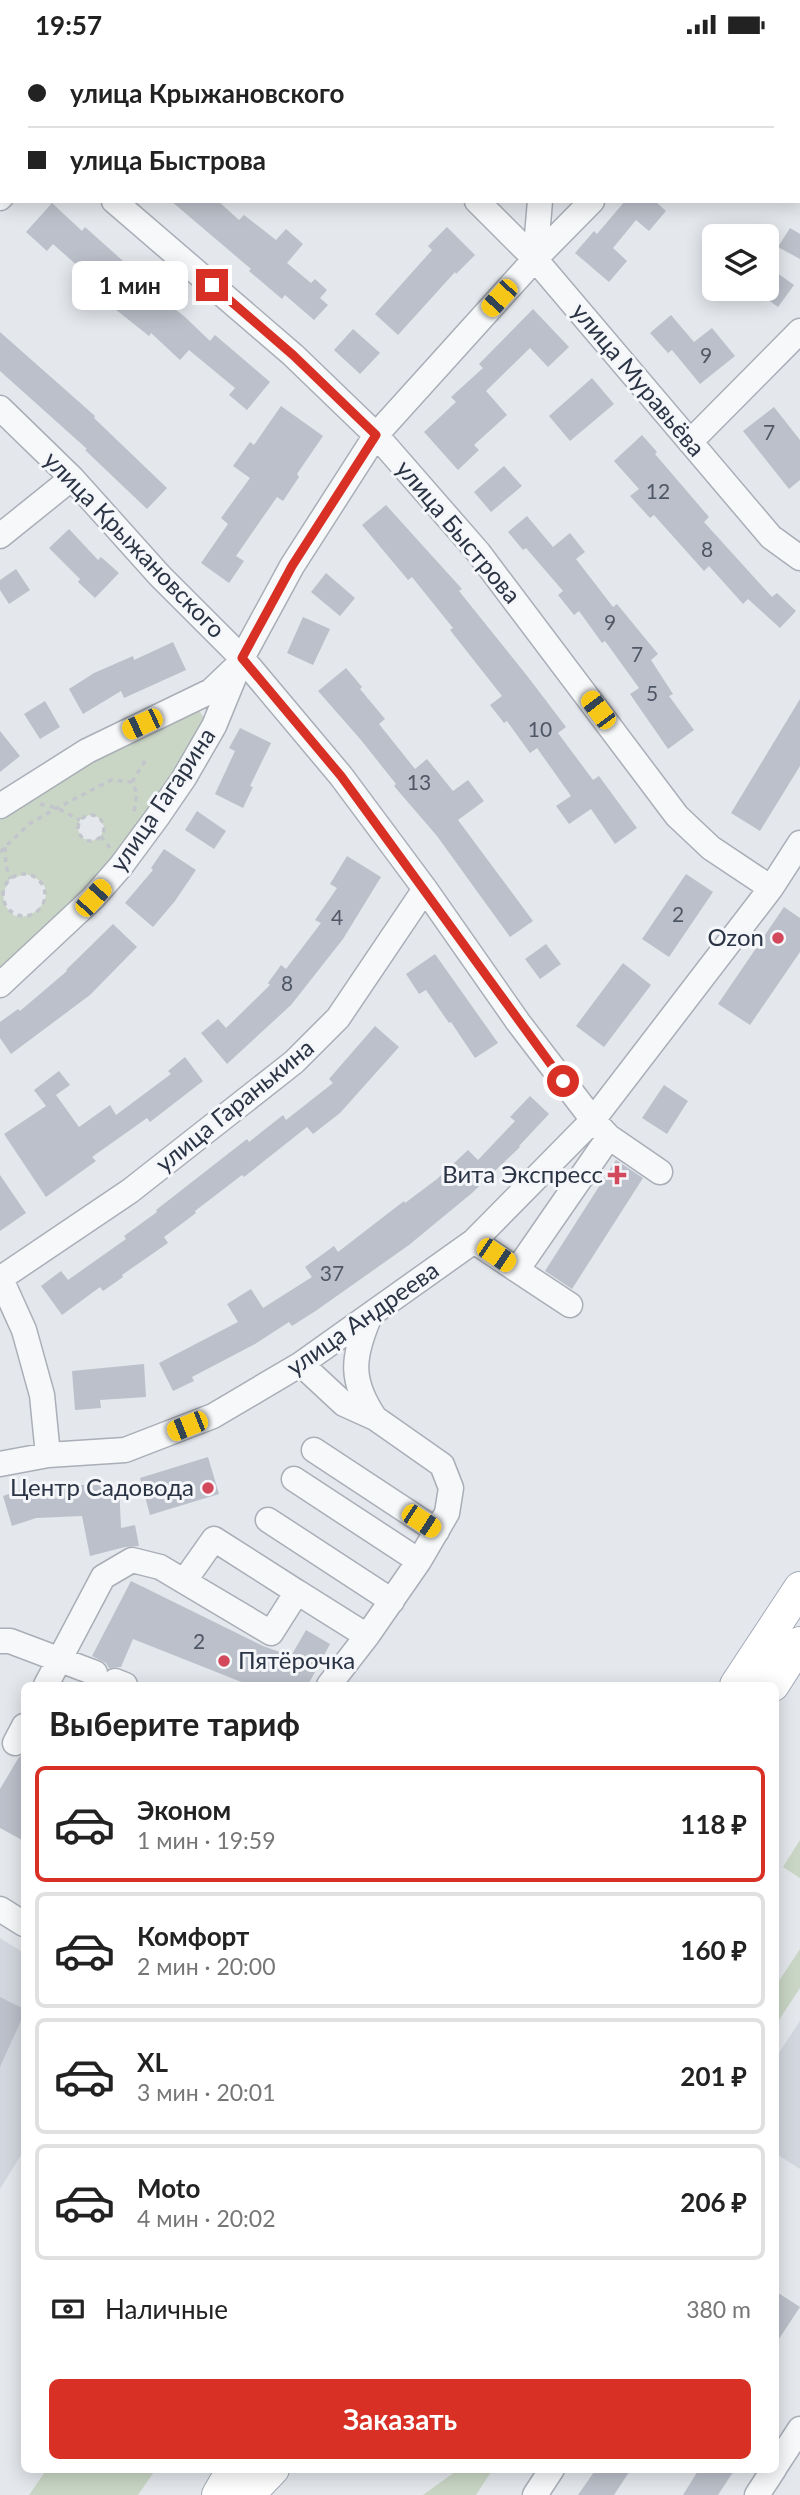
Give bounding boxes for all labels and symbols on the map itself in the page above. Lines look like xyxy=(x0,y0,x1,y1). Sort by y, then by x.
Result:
callout: 1 мин xyxy=(72,261,188,309)
route end xyxy=(196,269,228,301)
car xyxy=(478,275,521,321)
street label: улица Муравьёва xyxy=(567,296,712,462)
house number: 9 xyxy=(700,342,712,367)
house number: 7 xyxy=(763,419,775,444)
street label: улица Крыжановского xyxy=(38,445,232,643)
street label: улица Быстрова xyxy=(391,453,528,609)
house number: 12 xyxy=(646,478,670,503)
house number: 8 xyxy=(701,536,713,561)
house number: 9 xyxy=(604,609,616,634)
house number: 7 xyxy=(631,641,643,666)
house number: 5 xyxy=(646,680,658,705)
car xyxy=(577,687,620,733)
car xyxy=(119,706,166,742)
house number: 10 xyxy=(528,716,552,741)
street label: улица Гагарина xyxy=(103,722,221,877)
house number: 13 xyxy=(407,769,431,794)
car xyxy=(72,875,115,921)
house number: 2 xyxy=(672,901,684,926)
house number: 4 xyxy=(331,904,343,929)
place label: Ozon xyxy=(707,922,764,951)
marker: Ozon xyxy=(770,930,786,946)
house number: 8 xyxy=(281,970,293,995)
street label: улица Гаранькина xyxy=(149,1032,319,1177)
route start xyxy=(547,1065,579,1097)
place label: Вита Экспресс xyxy=(442,1159,603,1188)
marker: Вита Экспресс xyxy=(609,1167,625,1183)
car xyxy=(473,1235,520,1275)
street label: улица Андреева xyxy=(281,1255,444,1381)
house number: 37 xyxy=(320,1260,344,1285)
car xyxy=(164,1408,211,1444)
place label: Центр Садовода xyxy=(10,1472,194,1501)
marker: Центр Садовода xyxy=(200,1480,216,1496)
car xyxy=(398,1501,445,1541)
house number: 2 xyxy=(193,1628,205,1653)
place label: Пятёрочка xyxy=(238,1645,355,1674)
marker: Пятёрочка xyxy=(216,1653,232,1669)

